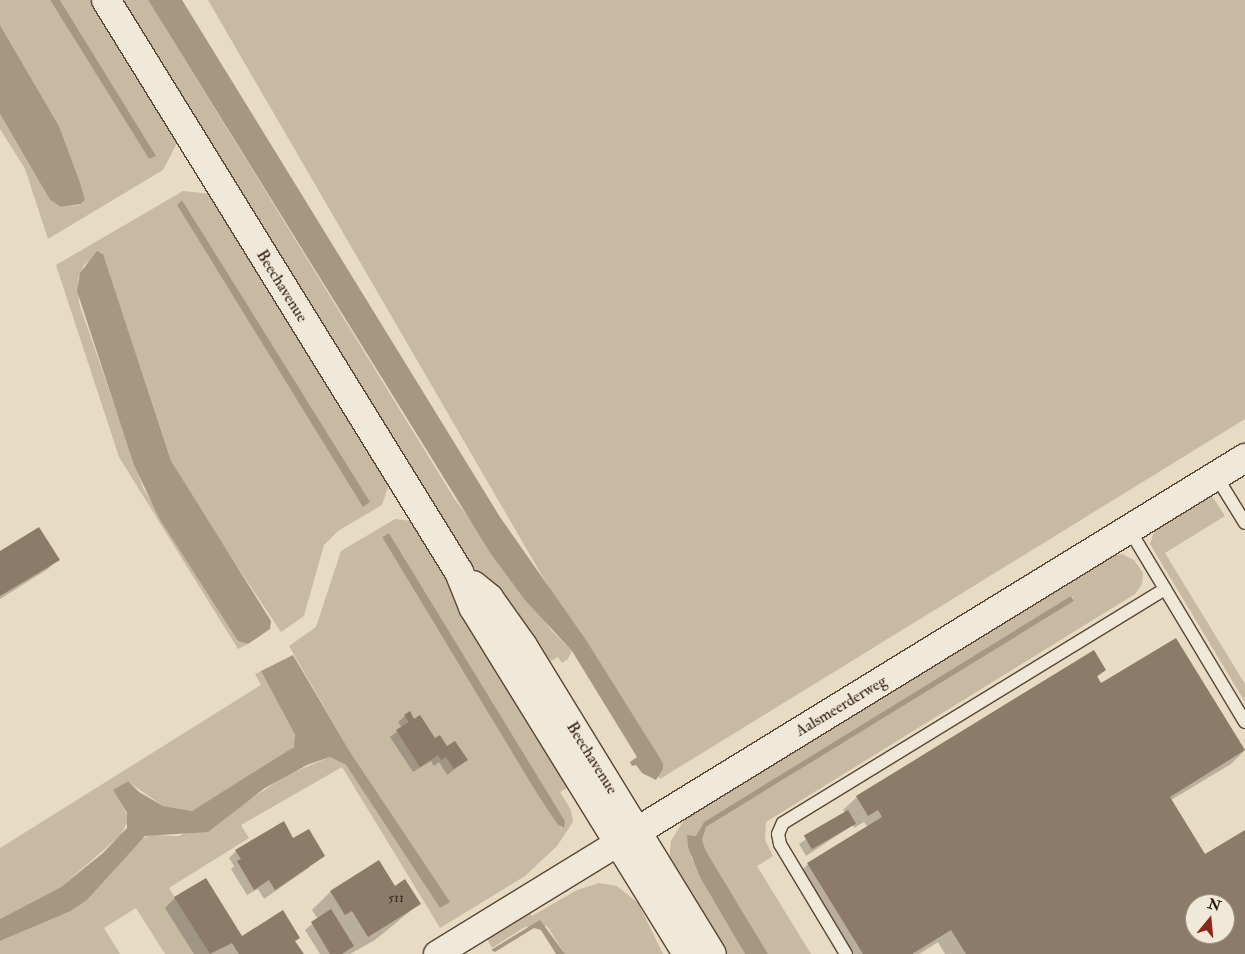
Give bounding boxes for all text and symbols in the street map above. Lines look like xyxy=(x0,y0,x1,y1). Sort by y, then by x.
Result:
street label: Beechavenue xyxy=(252,246,312,326)
street label: Aalsmeerderweg xyxy=(792,671,890,741)
street label: Beechavenue xyxy=(562,718,622,798)
house number: 511 xyxy=(388,890,404,906)
north arrow xyxy=(1185,894,1235,944)
text: N xyxy=(1206,895,1223,915)

